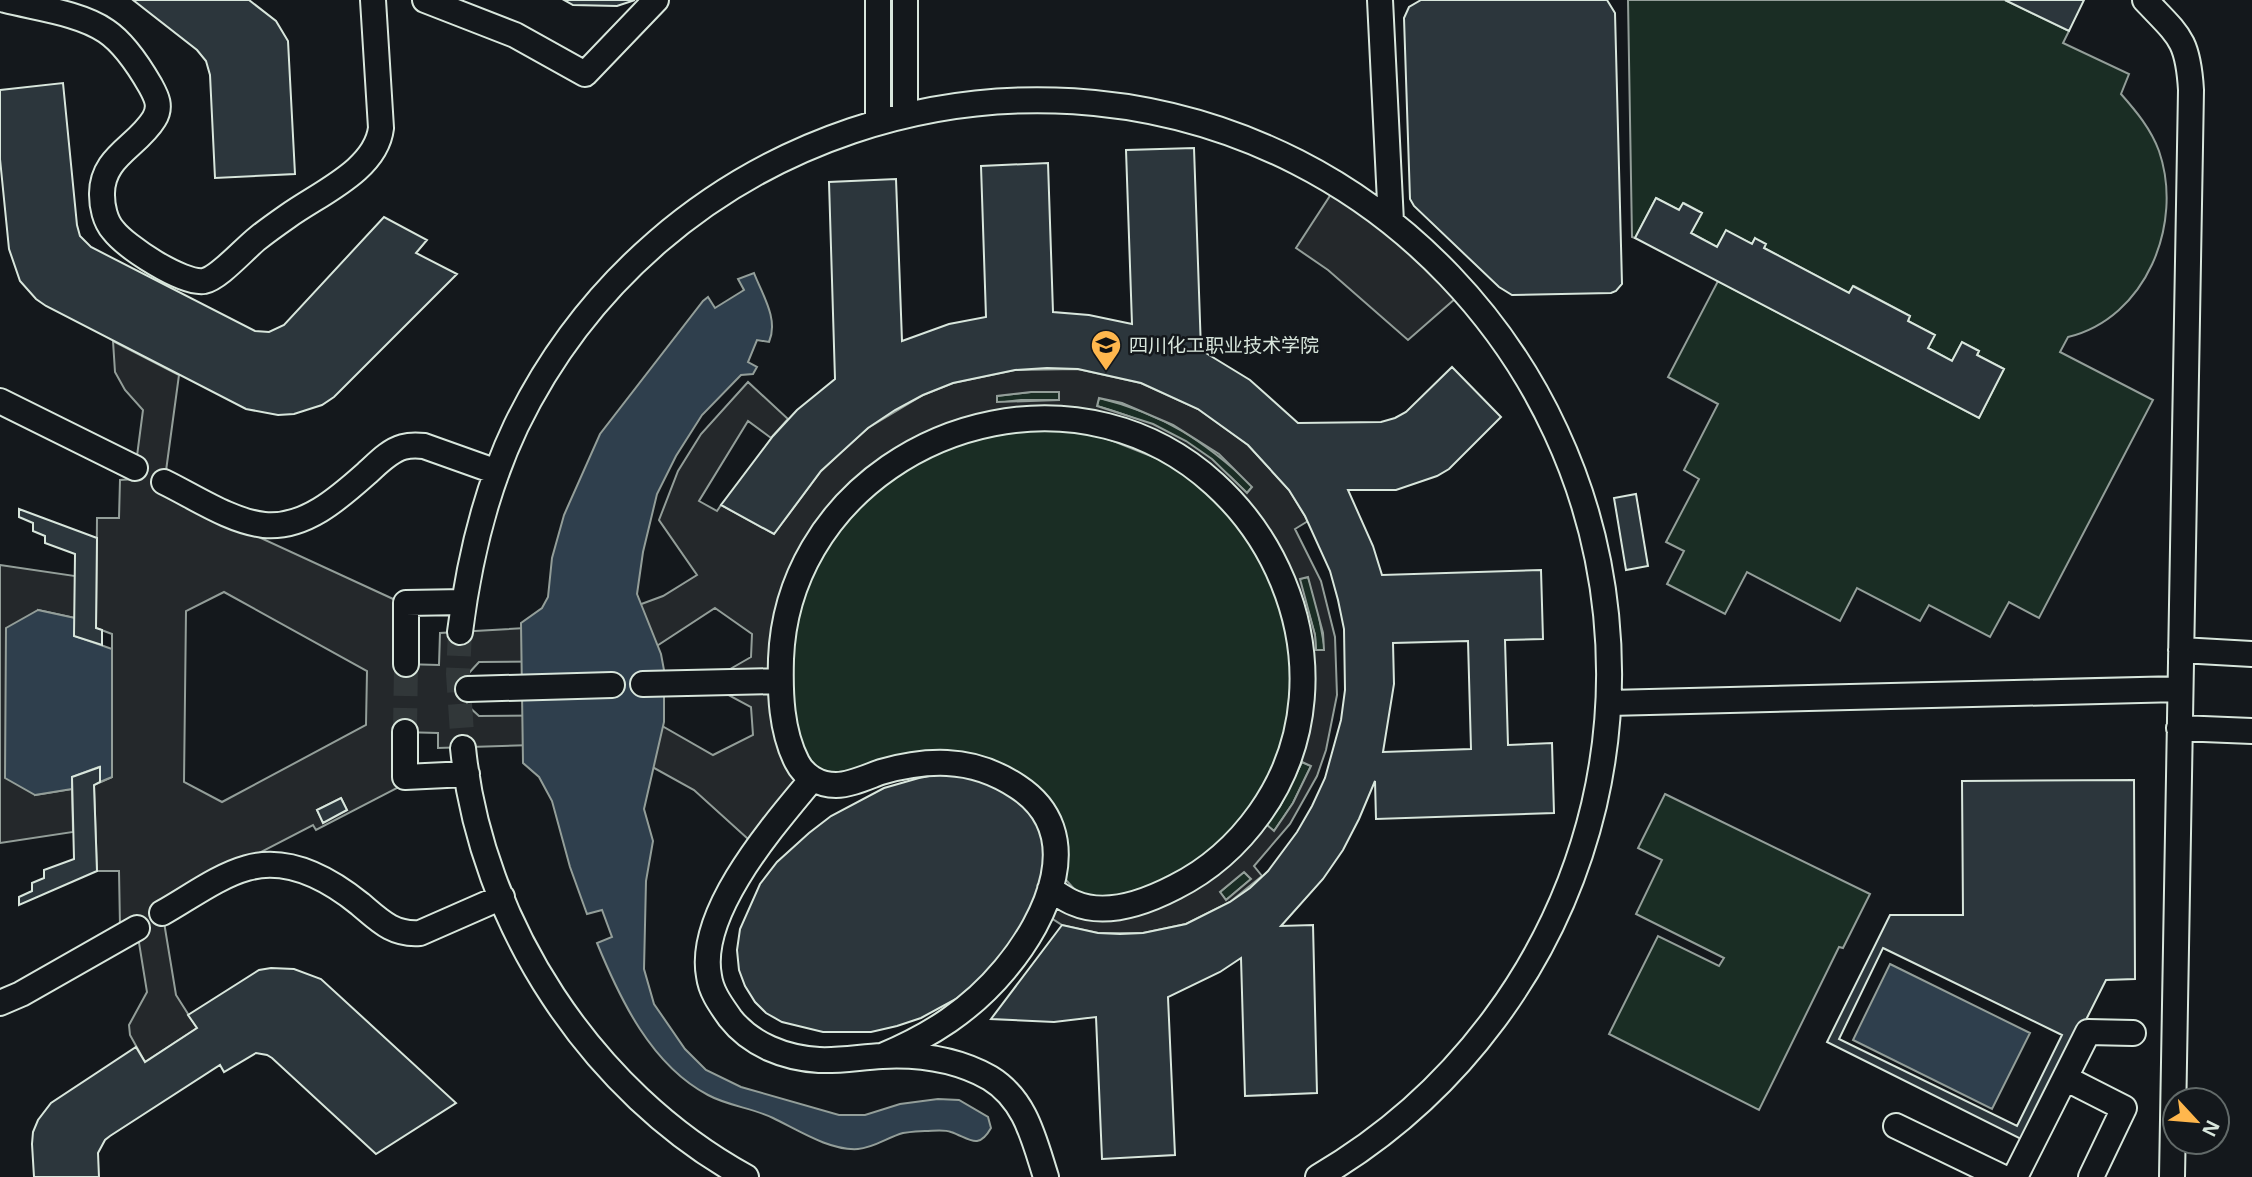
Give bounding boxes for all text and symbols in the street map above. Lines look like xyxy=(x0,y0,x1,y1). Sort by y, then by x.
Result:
school or university icon: 四川化工职业技术学院 xyxy=(1089,328,1123,372)
place label: 四川化工职业技术学院 xyxy=(1129,332,1319,358)
north arrow xyxy=(2161,1086,2231,1156)
text: N xyxy=(2196,1116,2226,1141)

